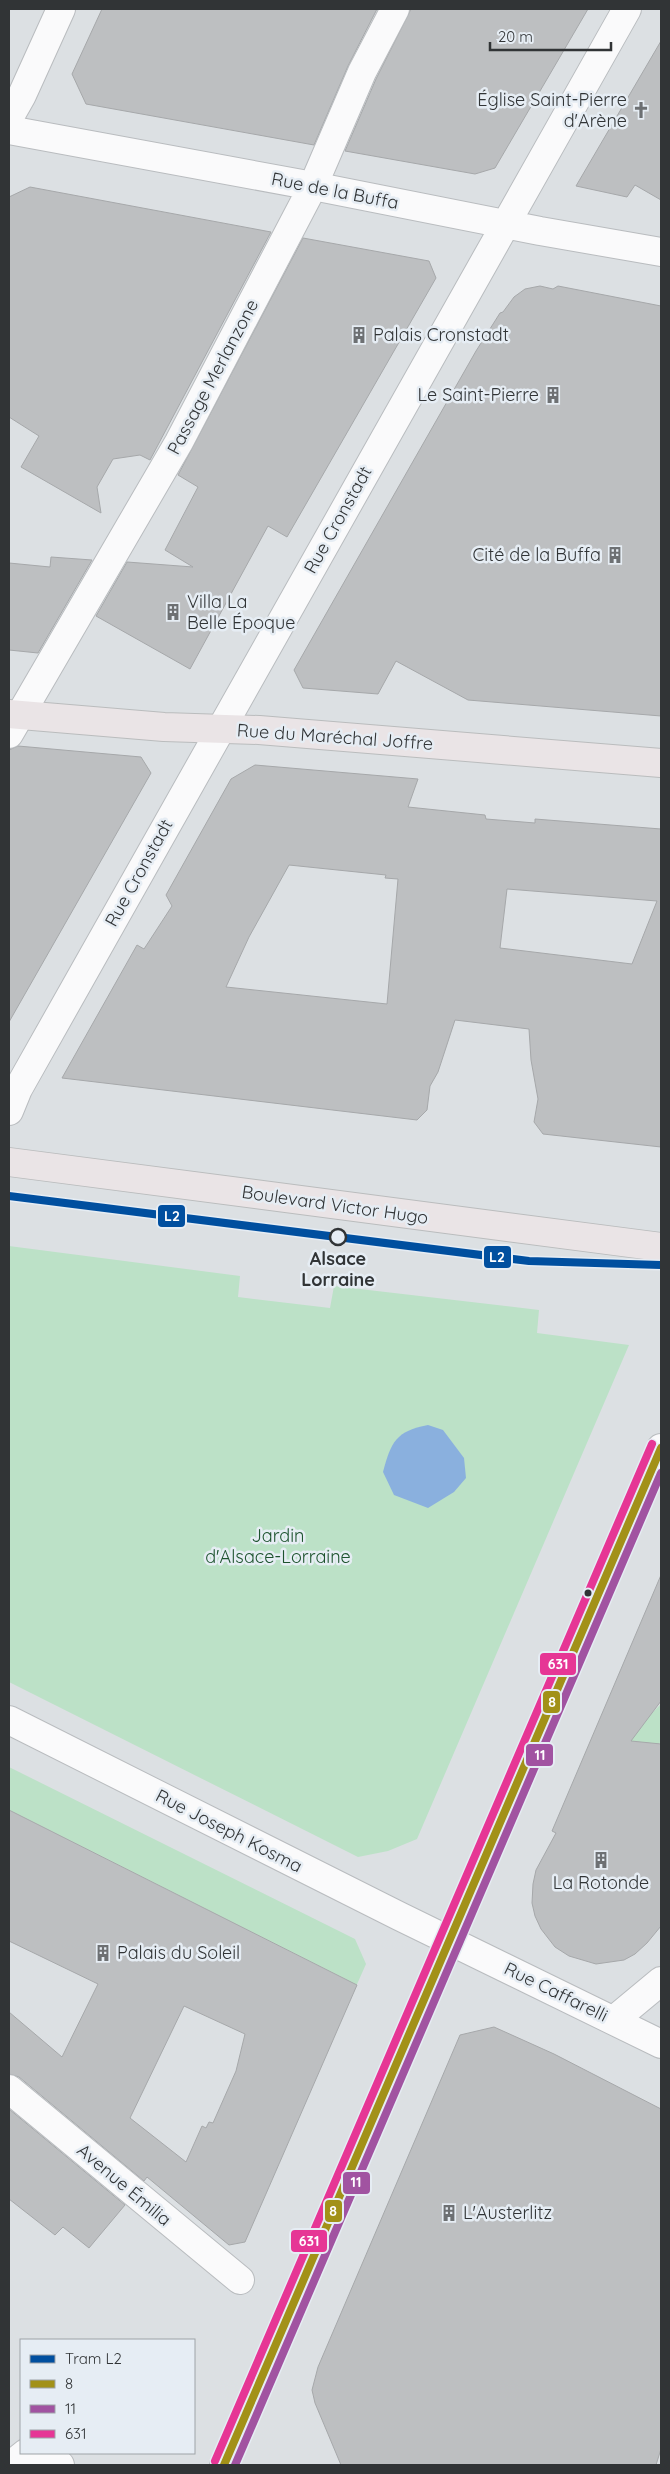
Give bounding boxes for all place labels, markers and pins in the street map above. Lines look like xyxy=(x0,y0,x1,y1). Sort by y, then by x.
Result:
place label: Église Saint-Pierre d'Arène xyxy=(477,88,627,132)
church icon: Église Saint-Pierre d'Arène xyxy=(631,100,651,120)
place label: Palais Cronstadt xyxy=(373,323,509,346)
building icon: Palais Cronstadt xyxy=(349,325,369,345)
place label: Le Saint-Pierre xyxy=(418,383,539,406)
building icon: Le Saint-Pierre xyxy=(543,385,563,405)
place label: Cité de la Buffa xyxy=(473,543,601,566)
building icon: Cité de la Buffa xyxy=(605,545,625,565)
place label: Villa La Belle Époque xyxy=(187,590,295,634)
building icon: Villa La Belle Époque xyxy=(163,602,183,622)
marker: Alsace Lorraine xyxy=(329,1228,347,1246)
place label: Alsace Lorraine xyxy=(301,1247,375,1291)
unlabelled marker xyxy=(583,1588,593,1598)
building icon: La Rotonde xyxy=(591,1850,611,1870)
place label: La Rotonde xyxy=(553,1871,649,1894)
place label: Palais du Soleil xyxy=(117,1941,240,1964)
building icon: Palais du Soleil xyxy=(93,1943,113,1963)
place label: L'Austerlitz xyxy=(463,2201,552,2224)
building icon: L'Austerlitz xyxy=(439,2203,459,2223)

